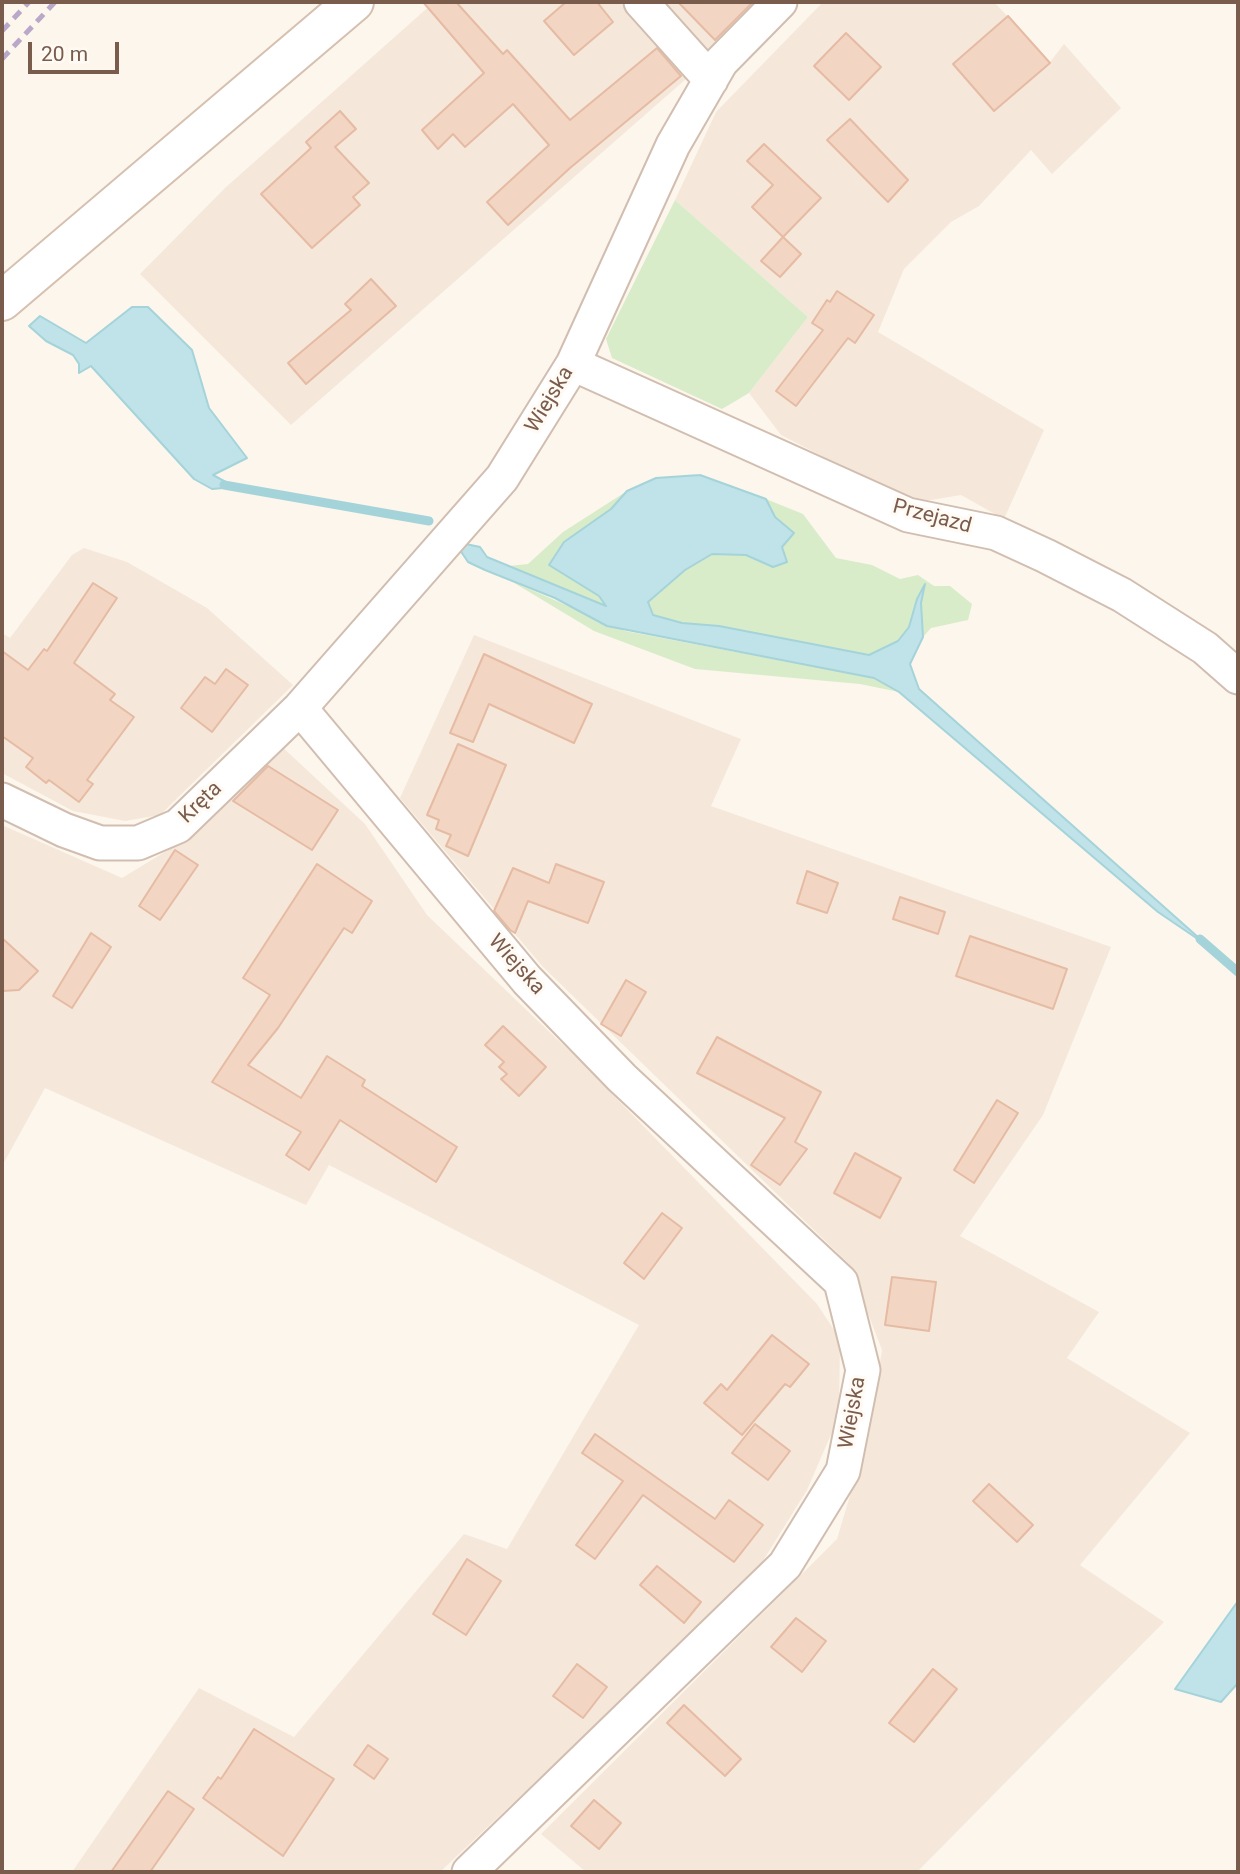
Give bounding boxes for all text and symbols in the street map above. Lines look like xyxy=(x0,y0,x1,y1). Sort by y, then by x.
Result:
scale bar xyxy=(32,28,122,72)
text: 20 m xyxy=(41,42,88,66)
street label: Wiejska xyxy=(520,362,580,438)
street label: Przejazd xyxy=(890,494,974,540)
street label: Kręta xyxy=(174,777,228,829)
street label: Wiejska xyxy=(482,930,550,1000)
street label: Wiejska xyxy=(834,1375,872,1451)

